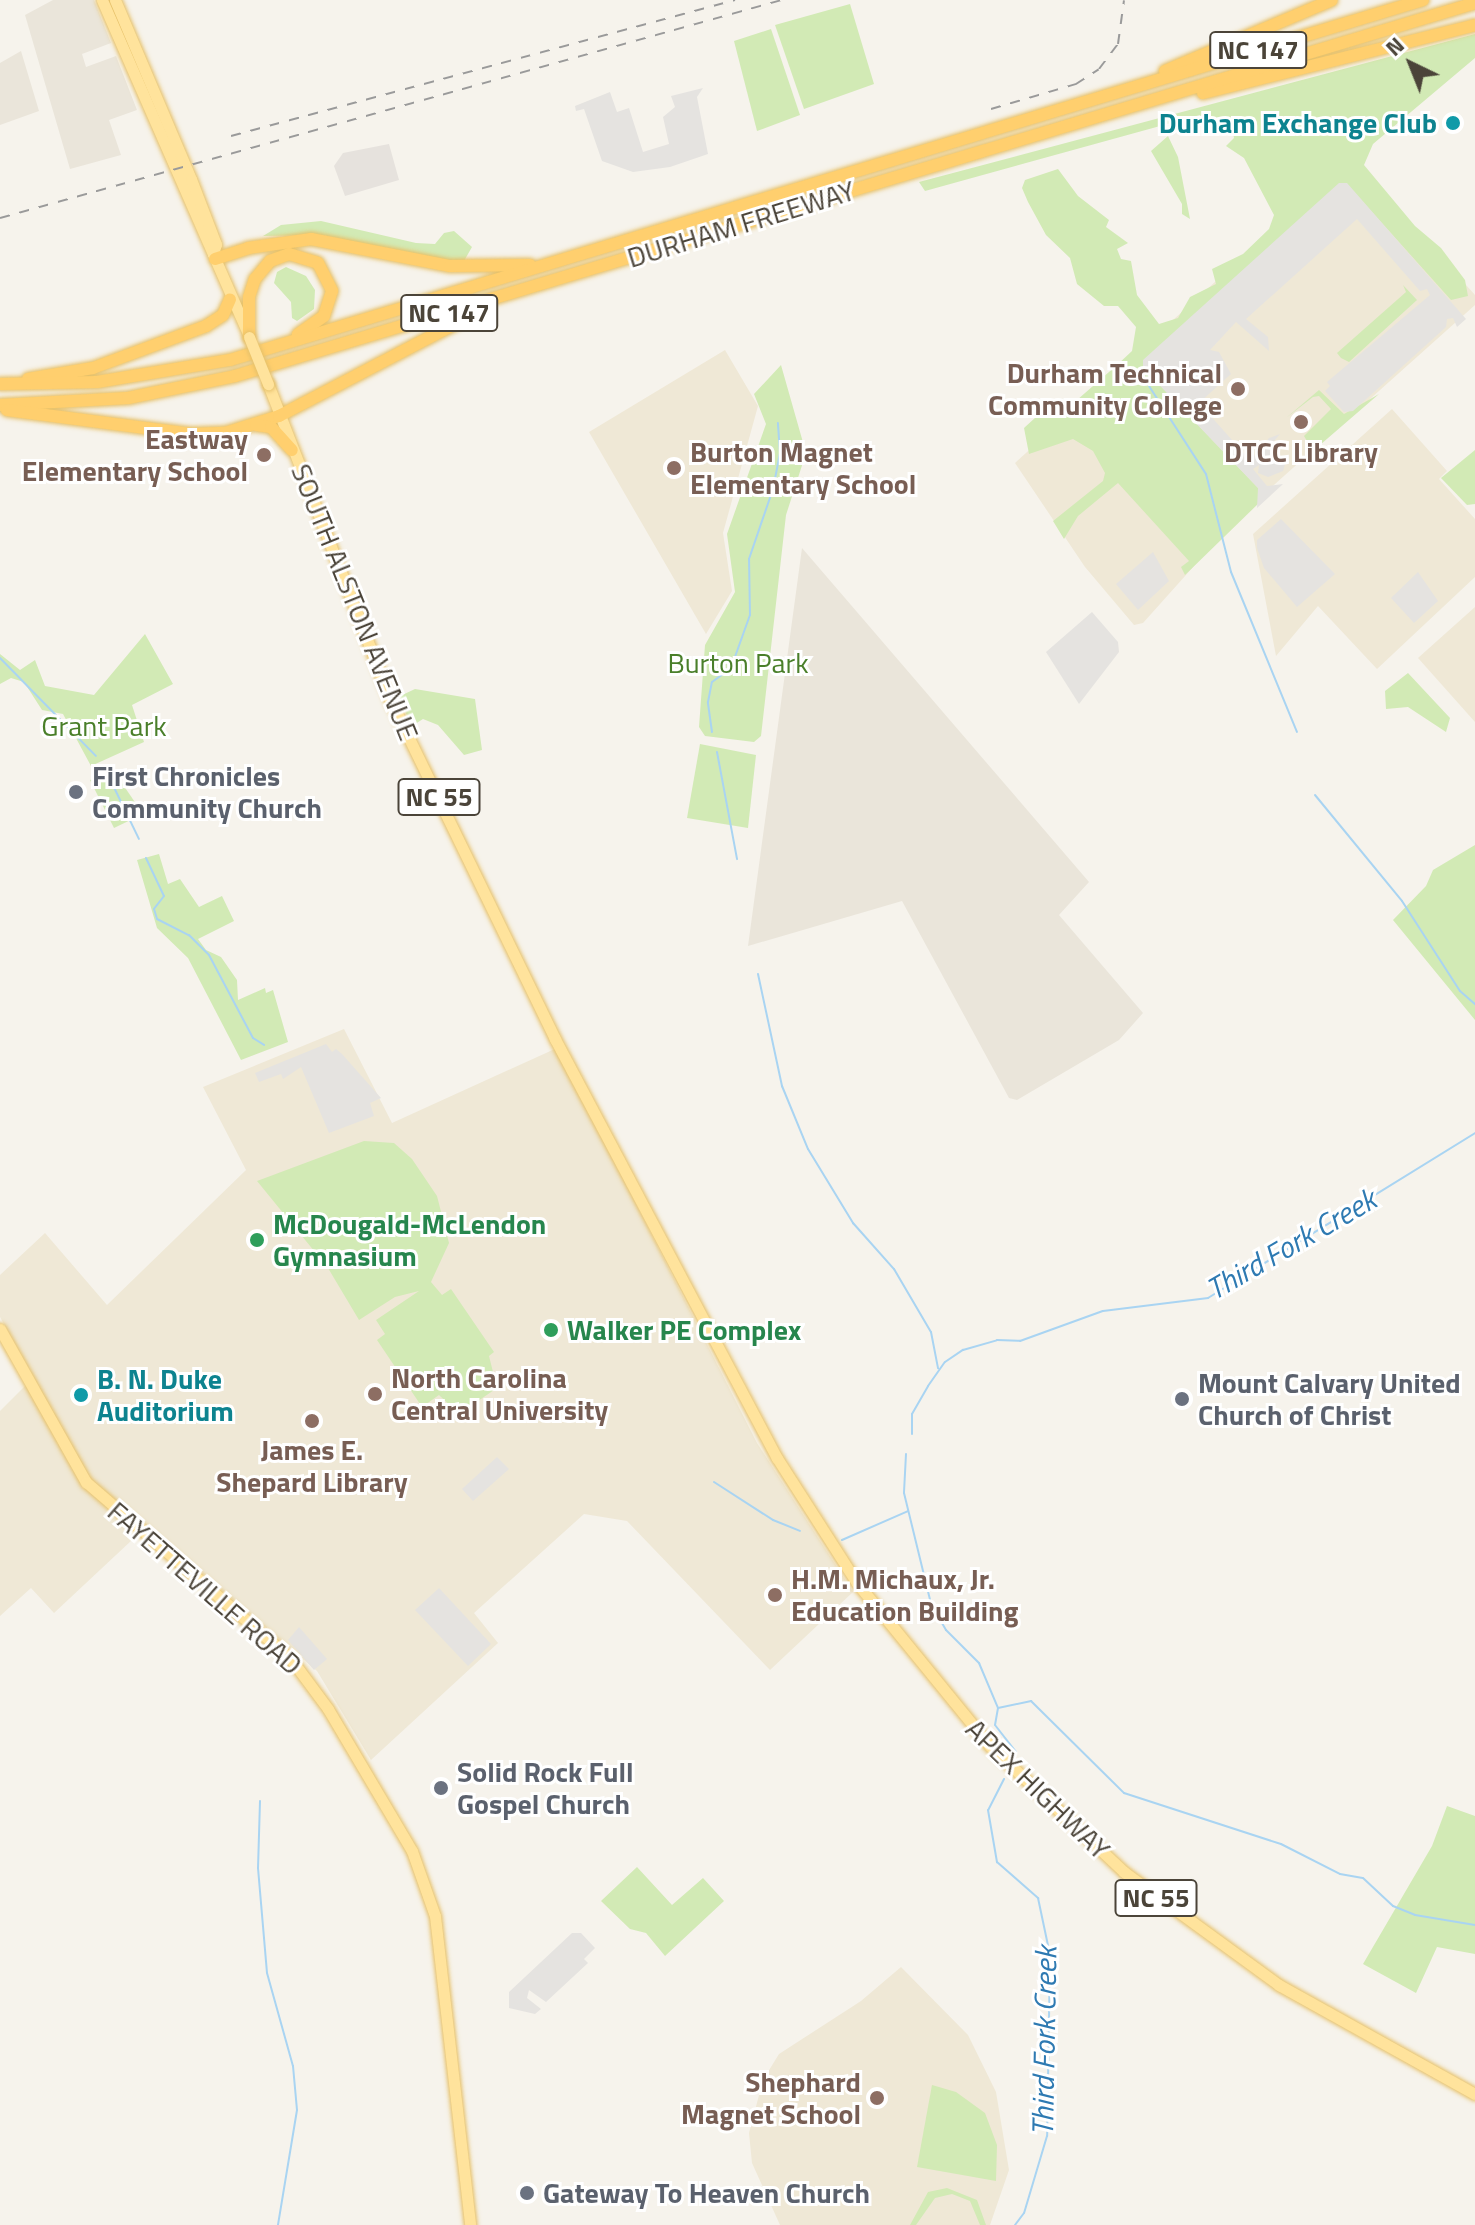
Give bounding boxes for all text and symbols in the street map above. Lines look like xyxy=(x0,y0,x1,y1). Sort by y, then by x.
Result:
north arrow xyxy=(1371,24,1451,104)
road number: NC 147 xyxy=(1208,28,1308,72)
text: N xyxy=(1377,29,1412,64)
place label: Durham Exchange Club xyxy=(1159,106,1437,140)
marker: Durham Exchange Club xyxy=(1444,114,1462,132)
street label: DURHAM FREEWAY xyxy=(623,173,859,275)
road number: NC 147 xyxy=(399,291,499,335)
place label: Durham Technical Community College xyxy=(988,356,1222,422)
marker: Durham Technical Community College xyxy=(1229,380,1247,398)
marker: DTCC Library xyxy=(1292,413,1310,431)
place label: Eastway Elementary School xyxy=(22,422,248,488)
place label: Burton Magnet Elementary School xyxy=(690,435,916,501)
place label: DTCC Library xyxy=(1224,435,1378,469)
marker: Eastway Elementary School xyxy=(255,446,273,464)
street label: SOUTH ALSTON AVENUE xyxy=(284,459,426,745)
marker: Burton Magnet Elementary School xyxy=(665,459,683,477)
park label: Burton Park xyxy=(667,646,809,680)
park label: Grant Park xyxy=(41,709,167,743)
place label: First Chronicles Community Church xyxy=(92,759,322,825)
road number: NC 55 xyxy=(397,775,481,819)
marker: First Chronicles Community Church xyxy=(67,783,85,801)
water label: Third Fork Creek xyxy=(1200,1181,1382,1307)
place label: McDougald-McLendon Gymnasium xyxy=(273,1207,546,1273)
marker: McDougald-McLendon Gymnasium xyxy=(248,1231,266,1249)
place label: Walker PE Complex xyxy=(567,1313,801,1347)
marker: Walker PE Complex xyxy=(542,1321,560,1339)
place label: North Carolina Central University xyxy=(391,1361,608,1427)
place label: B. N. Duke Auditorium xyxy=(97,1362,234,1428)
place label: Mount Calvary United Church of Christ xyxy=(1198,1366,1461,1432)
marker: North Carolina Central University xyxy=(366,1385,384,1403)
marker: B. N. Duke Auditorium xyxy=(72,1386,90,1404)
marker: Mount Calvary United Church of Christ xyxy=(1173,1390,1191,1408)
marker: James E. Shepard Library xyxy=(303,1412,321,1430)
place label: James E. Shepard Library xyxy=(216,1433,408,1499)
street label: FAYETTEVILLE ROAD xyxy=(101,1494,309,1682)
place label: H.M. Michaux, Jr. Education Building xyxy=(791,1562,1018,1628)
marker: H.M. Michaux, Jr. Education Building xyxy=(766,1586,784,1604)
street label: APEX HIGHWAY xyxy=(959,1712,1117,1866)
place label: Solid Rock Full Gospel Church xyxy=(457,1755,634,1821)
marker: Solid Rock Full Gospel Church xyxy=(432,1779,450,1797)
road number: NC 55 xyxy=(1114,1876,1198,1920)
water label: Third Fork Creek xyxy=(1024,1946,1064,2136)
place label: Shephard Magnet School xyxy=(681,2065,861,2131)
marker: Shephard Magnet School xyxy=(868,2089,886,2107)
place label: Gateway To Heaven Church xyxy=(543,2176,870,2210)
marker: Gateway To Heaven Church xyxy=(518,2184,536,2202)

